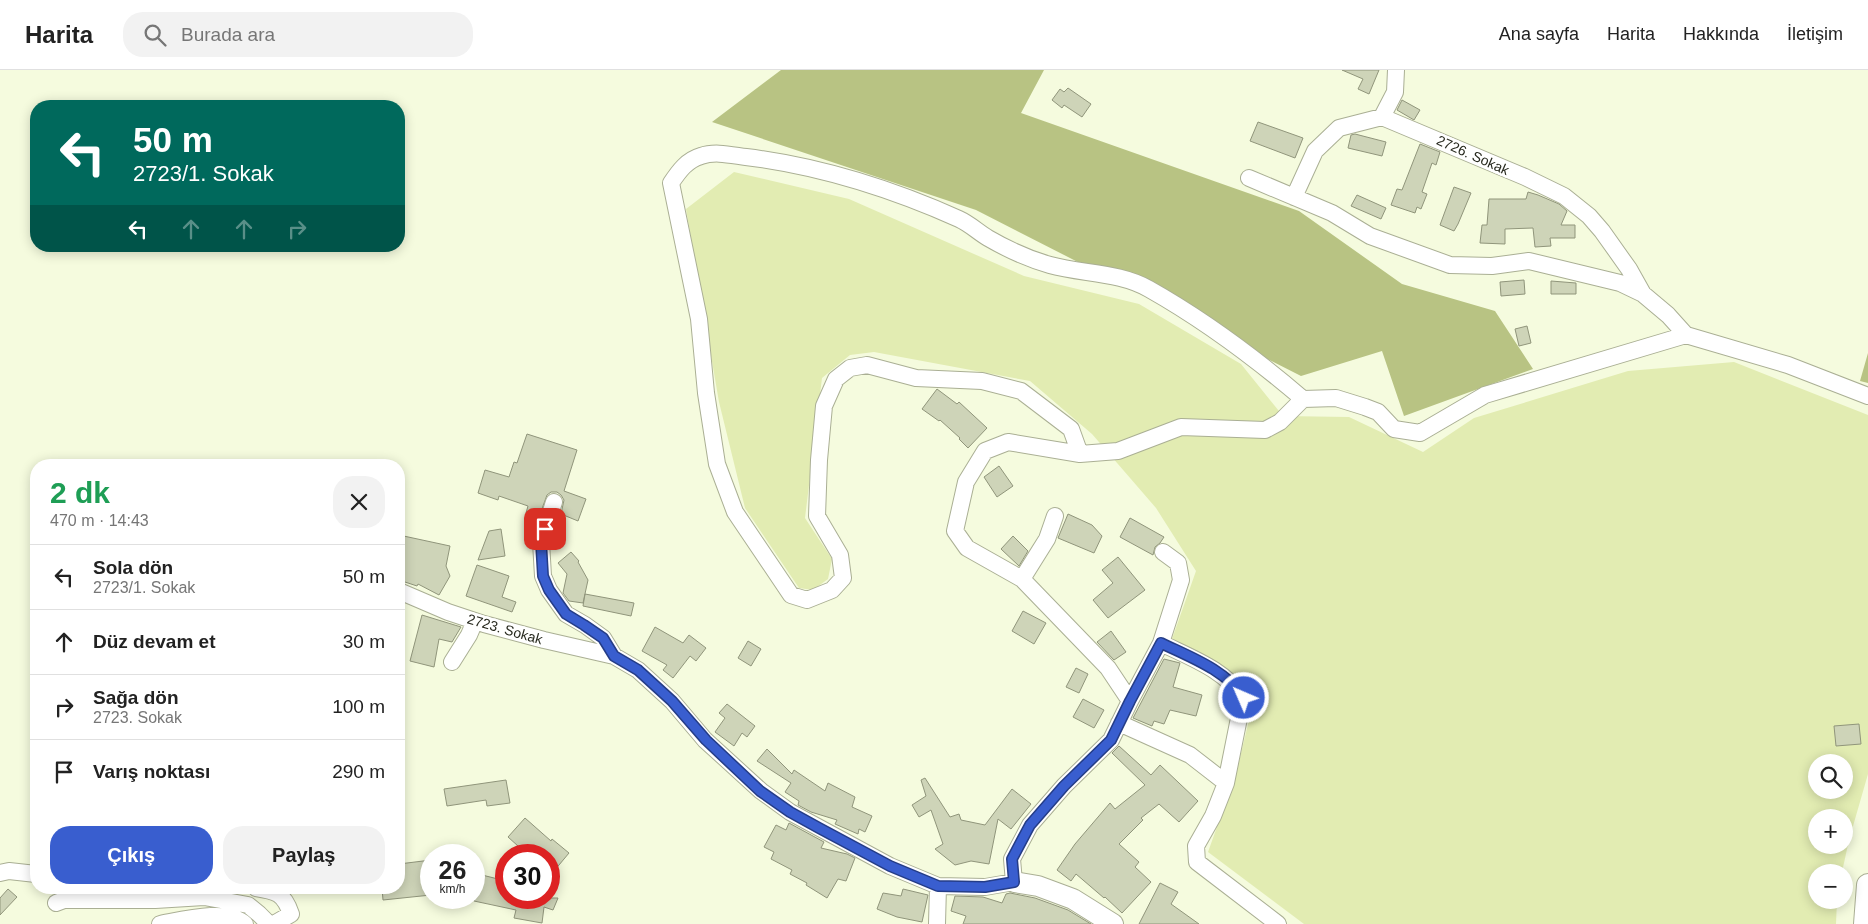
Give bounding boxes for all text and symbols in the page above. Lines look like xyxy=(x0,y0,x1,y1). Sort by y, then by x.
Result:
search box xyxy=(123,12,473,57)
text: Harita xyxy=(25,21,93,48)
icon: search xyxy=(141,21,169,49)
text: Burada ara xyxy=(181,24,275,45)
text: Ana sayfa xyxy=(1499,24,1579,44)
text: Harita xyxy=(1607,24,1655,44)
text: Hakkında xyxy=(1683,24,1759,44)
text: İletişim xyxy=(1787,24,1843,44)
icon: left xyxy=(50,120,115,185)
text: 50 m xyxy=(133,120,213,159)
street label: 2726. Sokak xyxy=(1434,132,1513,179)
text: 2723/1. Sokak xyxy=(133,161,274,186)
icon: left xyxy=(124,215,152,243)
icon: ahead xyxy=(177,215,205,243)
icon: ahead xyxy=(230,215,258,243)
icon: right xyxy=(283,215,311,243)
text: 2 dk xyxy=(50,476,110,509)
button: close xyxy=(333,476,385,528)
pin xyxy=(524,508,566,550)
text: 470 m · 14:43 xyxy=(50,512,149,529)
icon: arrive xyxy=(531,515,559,543)
text: Sola dön xyxy=(93,557,173,578)
icon: left xyxy=(50,563,78,591)
text: 50 m xyxy=(343,566,385,587)
text: 2723/1. Sokak xyxy=(93,579,195,596)
street label: 2723. Sokak xyxy=(465,611,546,648)
icon: ahead xyxy=(50,628,78,656)
text: Düz devam et xyxy=(93,631,215,652)
text: 30 m xyxy=(343,631,385,652)
position arrow xyxy=(1217,671,1269,723)
text: Sağa dön xyxy=(93,687,179,708)
icon: right xyxy=(50,693,78,721)
text: 100 m xyxy=(332,696,385,717)
text: 2723. Sokak xyxy=(93,709,182,726)
map controls xyxy=(1808,754,1853,909)
button: search xyxy=(1808,754,1853,799)
icon: arrive xyxy=(50,758,78,786)
text: Varış noktası xyxy=(93,761,210,782)
text: 290 m xyxy=(332,761,385,782)
button: + xyxy=(1808,809,1853,854)
button: Çıkış xyxy=(50,826,213,884)
button: Paylaş xyxy=(223,826,385,884)
speed limit sign: 30 xyxy=(495,844,560,909)
text: 26 xyxy=(439,856,466,884)
button: − xyxy=(1808,864,1853,909)
text: km/h xyxy=(439,882,466,896)

